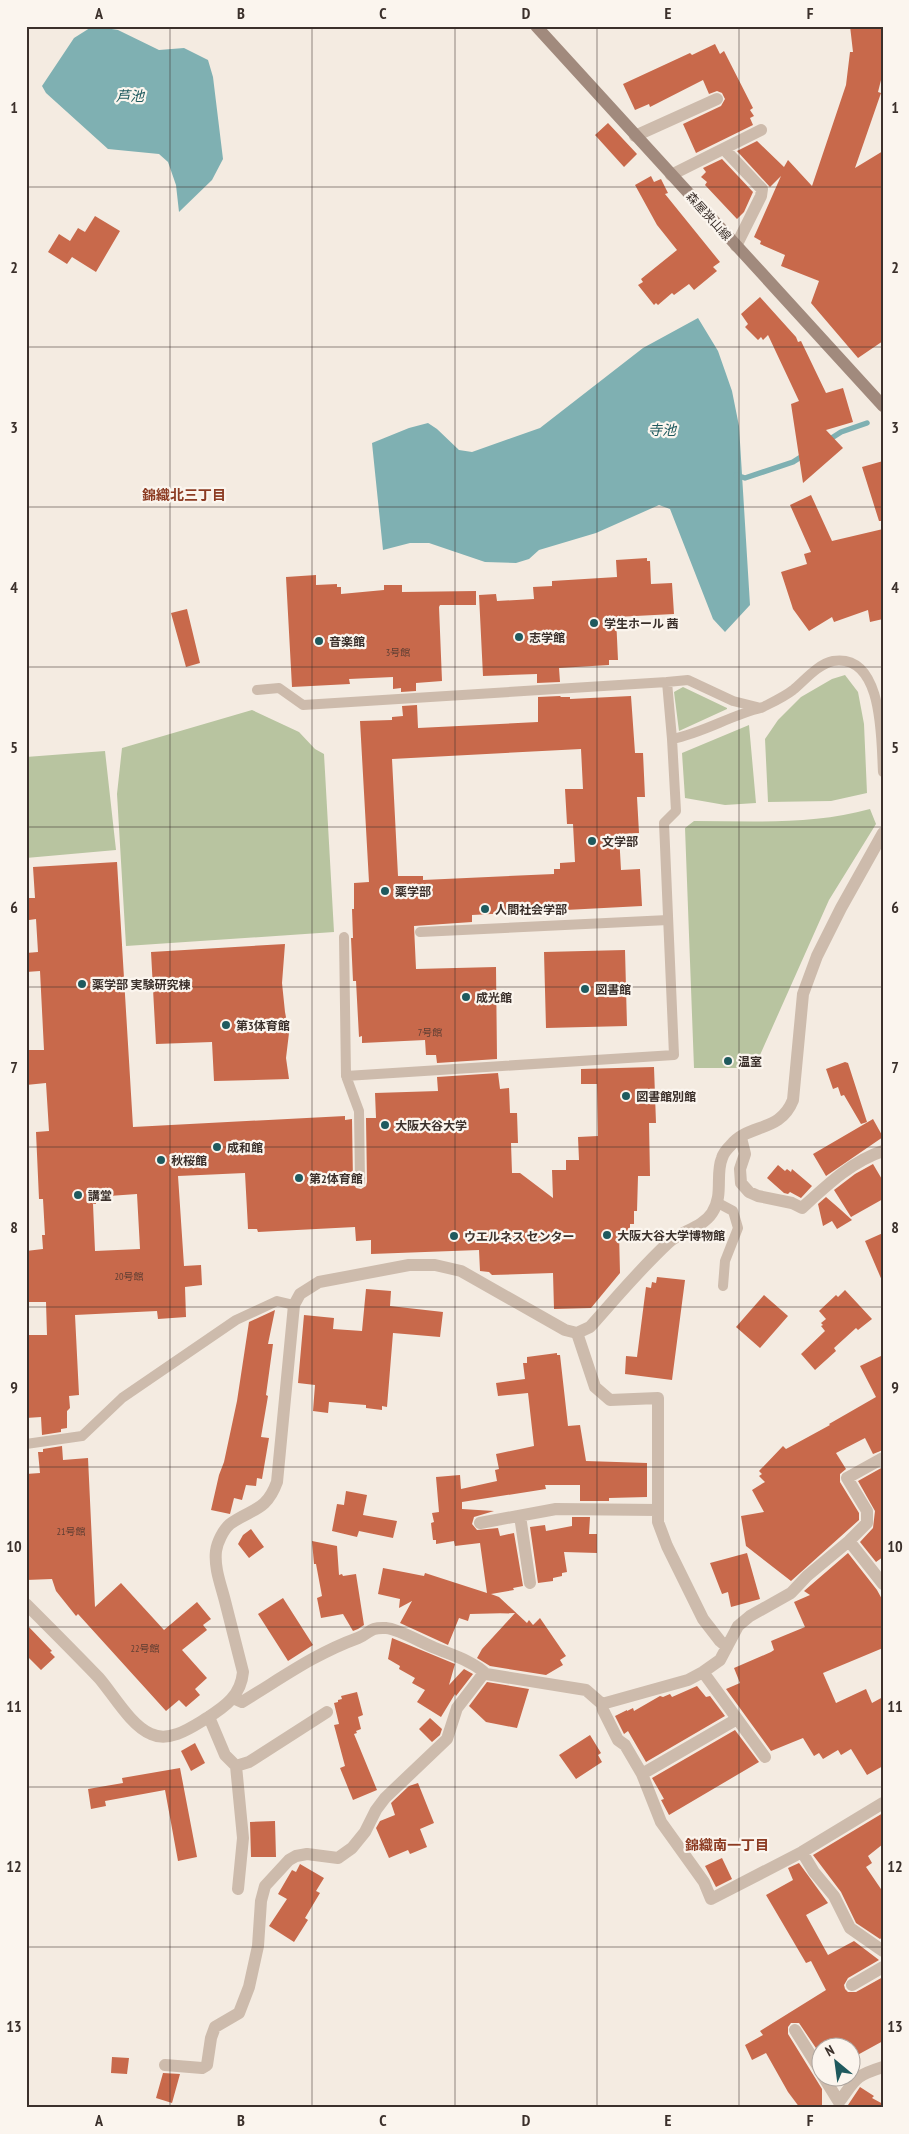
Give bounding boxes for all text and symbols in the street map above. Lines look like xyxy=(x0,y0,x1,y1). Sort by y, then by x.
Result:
text: A xyxy=(94,3,104,23)
text: B xyxy=(237,3,245,23)
text: C xyxy=(379,3,387,23)
text: D xyxy=(522,3,531,23)
text: E xyxy=(665,3,672,23)
text: F xyxy=(807,3,814,23)
water label: 芦池 xyxy=(116,87,146,105)
text: 1 xyxy=(10,97,18,117)
text: 1 xyxy=(891,97,899,117)
street label: 森屋狭山線 xyxy=(683,189,735,243)
text: 2 xyxy=(10,257,18,277)
text: 2 xyxy=(891,257,899,277)
text: 3 xyxy=(10,417,18,437)
text: 3 xyxy=(891,417,899,437)
water label: 寺池 xyxy=(648,421,678,439)
district label: 錦織北三丁目 xyxy=(142,486,226,504)
text: 4 xyxy=(10,577,18,597)
text: 4 xyxy=(891,577,899,597)
place label: 学生ホール 茜 xyxy=(604,616,678,631)
marker: 学生ホール 茜 xyxy=(588,617,600,629)
place label: 志学館 xyxy=(529,630,565,645)
marker: 志学館 xyxy=(513,631,525,643)
place label: 音楽館 xyxy=(329,634,365,649)
marker: 音楽館 xyxy=(313,635,325,647)
house number: 3号館 xyxy=(386,646,410,659)
text: 5 xyxy=(10,737,18,757)
text: 5 xyxy=(891,737,899,757)
place label: 文学部 xyxy=(602,834,638,849)
marker: 文学部 xyxy=(586,835,598,847)
place label: 薬学部 xyxy=(395,884,431,899)
marker: 薬学部 xyxy=(379,885,391,897)
text: 6 xyxy=(10,897,18,917)
text: 6 xyxy=(891,897,899,917)
place label: 人間社会学部 xyxy=(495,902,567,917)
marker: 人間社会学部 xyxy=(479,903,491,915)
place label: 薬学部 実験研究棟 xyxy=(92,977,190,992)
marker: 薬学部 実験研究棟 xyxy=(76,978,88,990)
place label: 図書館 xyxy=(595,982,631,997)
marker: 図書館 xyxy=(579,983,591,995)
place label: 成光館 xyxy=(476,990,512,1005)
marker: 成光館 xyxy=(460,991,472,1003)
place label: 第3体育館 xyxy=(236,1018,290,1033)
marker: 第3体育館 xyxy=(220,1019,232,1031)
house number: 7号館 xyxy=(418,1026,442,1039)
place label: 温室 xyxy=(738,1054,762,1069)
marker: 温室 xyxy=(722,1055,734,1067)
text: 7 xyxy=(10,1057,18,1077)
text: 7 xyxy=(891,1057,899,1077)
place label: 図書館別館 xyxy=(636,1089,696,1104)
marker: 図書館別館 xyxy=(620,1090,632,1102)
place label: 大阪大谷大学 xyxy=(395,1118,467,1133)
marker: 大阪大谷大学 xyxy=(379,1119,391,1131)
place label: 成和館 xyxy=(227,1140,263,1155)
marker: 成和館 xyxy=(211,1141,223,1153)
place label: 秋桜館 xyxy=(171,1153,207,1168)
marker: 秋桜館 xyxy=(155,1154,167,1166)
place label: 第2体育館 xyxy=(309,1171,363,1186)
marker: 第2体育館 xyxy=(293,1172,305,1184)
place label: 講堂 xyxy=(88,1188,112,1203)
marker: 講堂 xyxy=(72,1189,84,1201)
text: 8 xyxy=(10,1217,18,1237)
text: 8 xyxy=(891,1217,899,1237)
place label: 大阪大谷大学博物館 xyxy=(617,1228,725,1243)
place label: ウエルネス センター xyxy=(464,1229,574,1244)
marker: 大阪大谷大学博物館 xyxy=(601,1229,613,1241)
marker: ウエルネス センター xyxy=(448,1230,460,1242)
house number: 20号館 xyxy=(115,1270,144,1283)
text: 9 xyxy=(10,1377,18,1397)
text: 9 xyxy=(891,1377,899,1397)
house number: 21号館 xyxy=(57,1525,86,1538)
text: 10 xyxy=(6,1536,22,1556)
text: 10 xyxy=(887,1536,903,1556)
house number: 22号館 xyxy=(131,1642,160,1655)
text: 11 xyxy=(6,1696,22,1716)
text: 11 xyxy=(887,1696,903,1716)
district label: 錦織南一丁目 xyxy=(685,1836,769,1854)
text: 12 xyxy=(6,1856,22,1876)
text: 12 xyxy=(887,1856,903,1876)
text: 13 xyxy=(6,2016,22,2036)
text: 13 xyxy=(887,2016,903,2036)
north arrow xyxy=(812,2036,862,2086)
text: N xyxy=(822,2041,837,2060)
text: A xyxy=(94,2110,104,2130)
text: B xyxy=(237,2110,245,2130)
text: C xyxy=(379,2110,387,2130)
text: D xyxy=(522,2110,531,2130)
text: E xyxy=(665,2110,672,2130)
text: F xyxy=(807,2110,814,2130)

